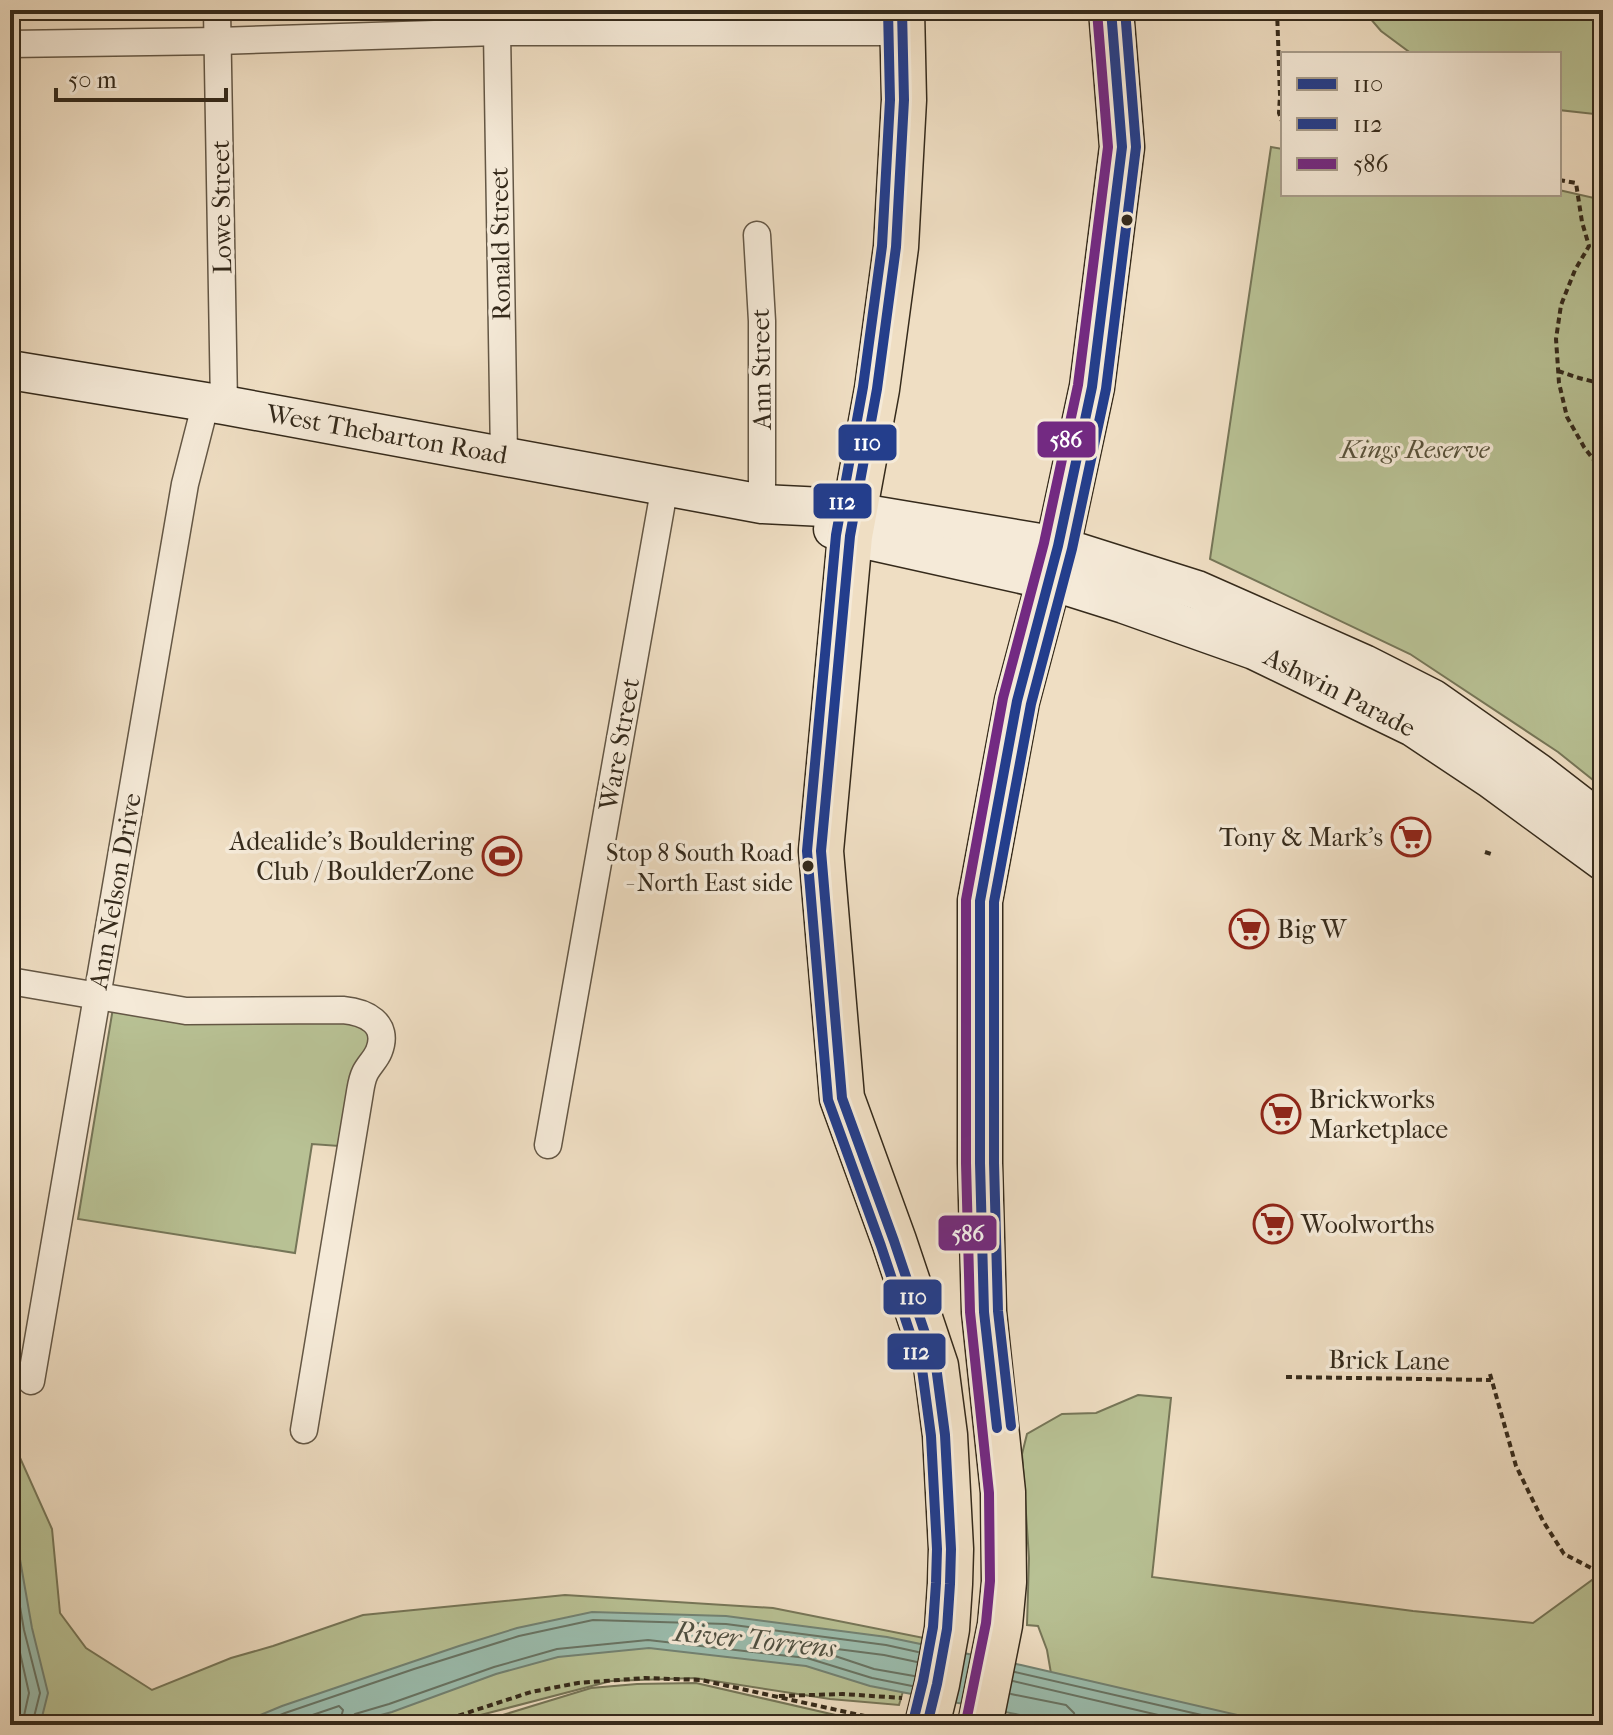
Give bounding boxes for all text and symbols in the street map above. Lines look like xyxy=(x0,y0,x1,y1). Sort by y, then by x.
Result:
scale bar xyxy=(56,52,226,102)
legend xyxy=(1281,52,1561,196)
text: 50 m xyxy=(68,66,117,94)
text: 110 xyxy=(1353,70,1383,98)
text: 112 xyxy=(1353,110,1382,138)
street label: Lowe Street xyxy=(205,139,238,274)
text: 586 xyxy=(1353,150,1389,178)
street label: Ronald Street xyxy=(484,166,517,321)
unlabelled marker xyxy=(1119,212,1135,228)
street label: Ann Street xyxy=(745,307,778,431)
street label: West Thebarton Road xyxy=(263,398,511,471)
line badge: 586 xyxy=(1036,420,1097,459)
line badge: 110 xyxy=(837,423,898,462)
text: 586 xyxy=(1050,427,1083,453)
text: 110 xyxy=(853,430,881,456)
park label: Kings Reserve xyxy=(1339,434,1491,465)
line badge: 112 xyxy=(812,482,873,520)
text: 112 xyxy=(828,489,856,515)
street label: Ashwin Parade xyxy=(1258,641,1421,744)
street label: Ware Street xyxy=(592,675,646,814)
street label: Ann Nelson Drive xyxy=(83,790,148,993)
supermarket icon: Tony & Mark's xyxy=(1390,816,1432,858)
place label: Tony & Mark's xyxy=(1219,822,1383,853)
place label: Adealide's Bouldering Club / BoulderZone xyxy=(229,826,475,887)
sports icon: Adealide's Bouldering Club / BoulderZone xyxy=(481,835,523,877)
place label: Stop 8 South Road - North East side xyxy=(606,839,794,897)
marker: Stop 8 South Road - North East side xyxy=(800,858,816,874)
supermarket icon: Big W xyxy=(1228,908,1270,950)
place label: Big W xyxy=(1277,914,1348,945)
place label: Brickworks Marketplace xyxy=(1309,1084,1448,1145)
supermarket icon: Brickworks Marketplace xyxy=(1260,1093,1302,1135)
supermarket icon: Woolworths xyxy=(1252,1203,1294,1245)
place label: Woolworths xyxy=(1300,1209,1434,1240)
line badge: 586 xyxy=(937,1214,998,1252)
text: 586 xyxy=(952,1221,985,1247)
line badge: 110 xyxy=(882,1278,943,1316)
text: 110 xyxy=(899,1284,927,1310)
line badge: 112 xyxy=(886,1332,947,1371)
text: 112 xyxy=(902,1339,930,1365)
street label: Brick Lane xyxy=(1328,1344,1450,1377)
water label: River Torrens xyxy=(670,1614,839,1665)

